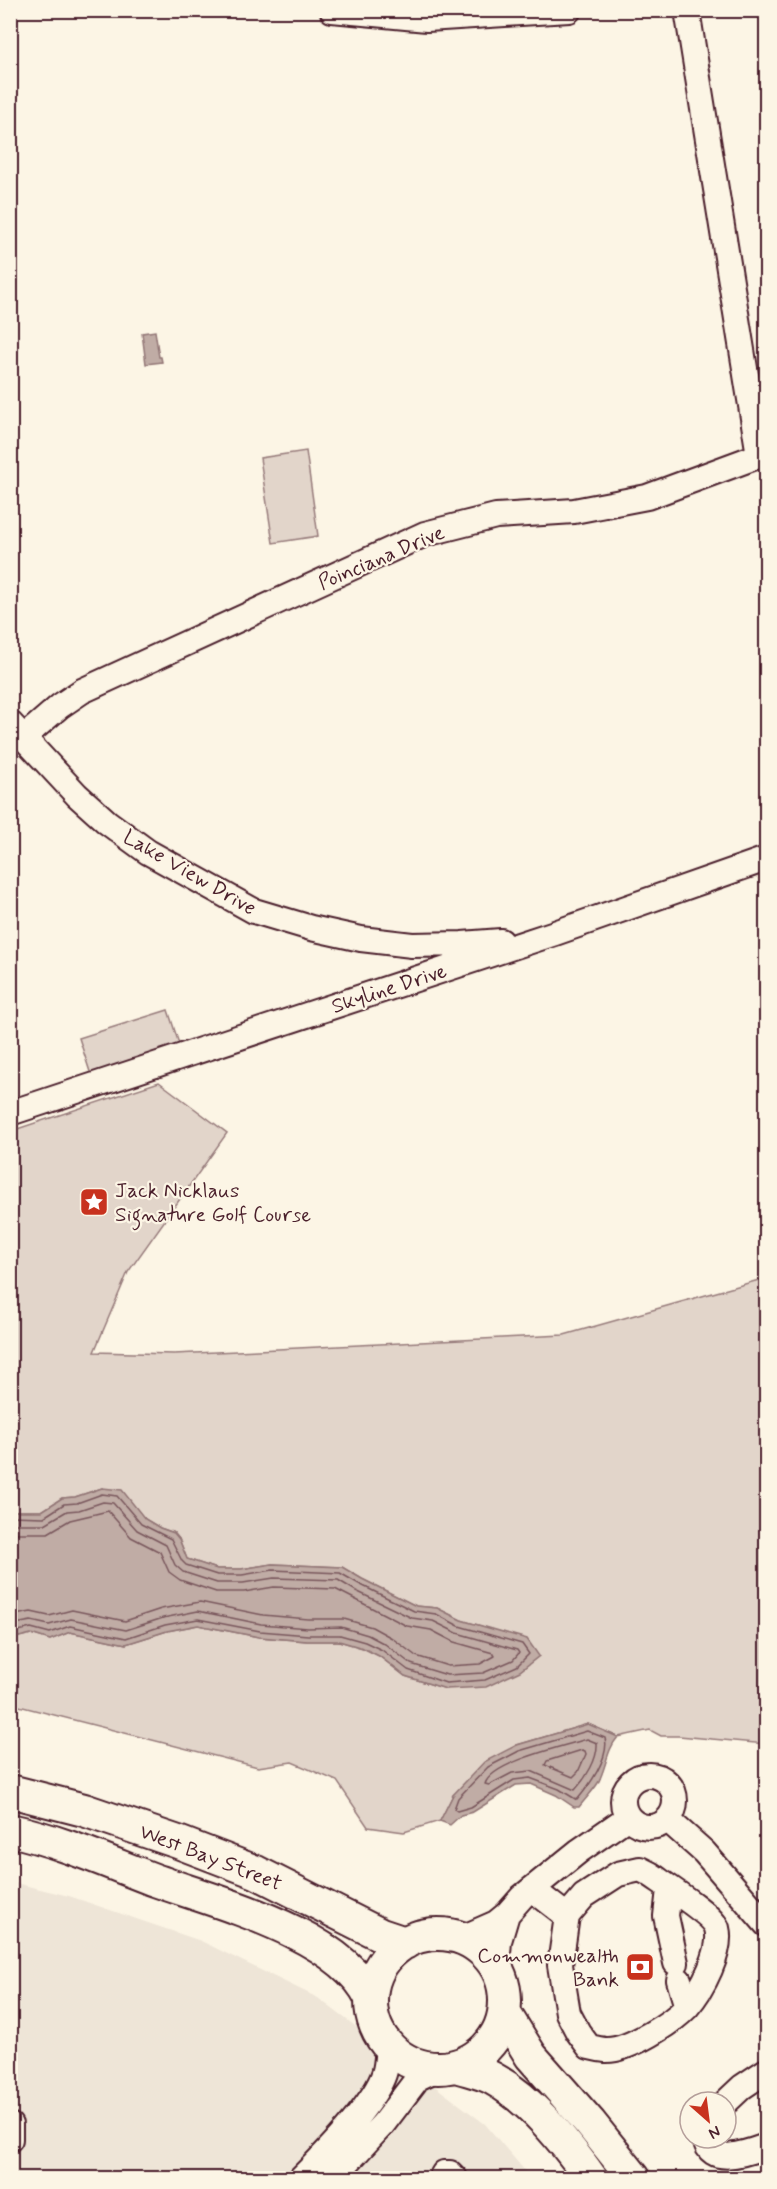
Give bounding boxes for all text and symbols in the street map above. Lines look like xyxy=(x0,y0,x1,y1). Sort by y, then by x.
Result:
street label: Poinciana Drive xyxy=(314,519,449,597)
street label: Lake View Drive xyxy=(118,823,261,922)
street label: Skyline Drive xyxy=(328,957,451,1021)
place label: Jack Nicklaus Signature Golf Course xyxy=(115,1177,311,1231)
place icon: Jack Nicklaus Signature Golf Course xyxy=(78,1186,110,1218)
street label: West Bay Street xyxy=(135,1818,286,1898)
place label: Commonwealth Bank xyxy=(477,1942,619,1994)
bank icon: Commonwealth Bank xyxy=(624,1951,656,1983)
north arrow xyxy=(678,2090,738,2150)
text: N xyxy=(705,2120,724,2144)

